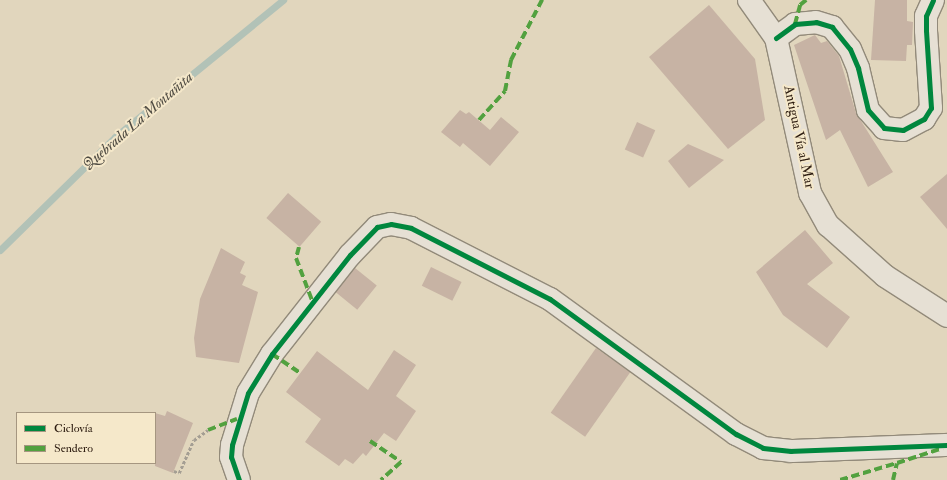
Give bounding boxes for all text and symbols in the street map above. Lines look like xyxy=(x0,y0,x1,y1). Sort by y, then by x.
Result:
water label: Quebrada La Montañita xyxy=(79,68,197,174)
street label: Antigua Vía al Mar xyxy=(780,84,818,190)
legend xyxy=(16,412,156,464)
text: Ciclovía xyxy=(54,421,93,436)
text: Sendero xyxy=(54,441,93,456)

